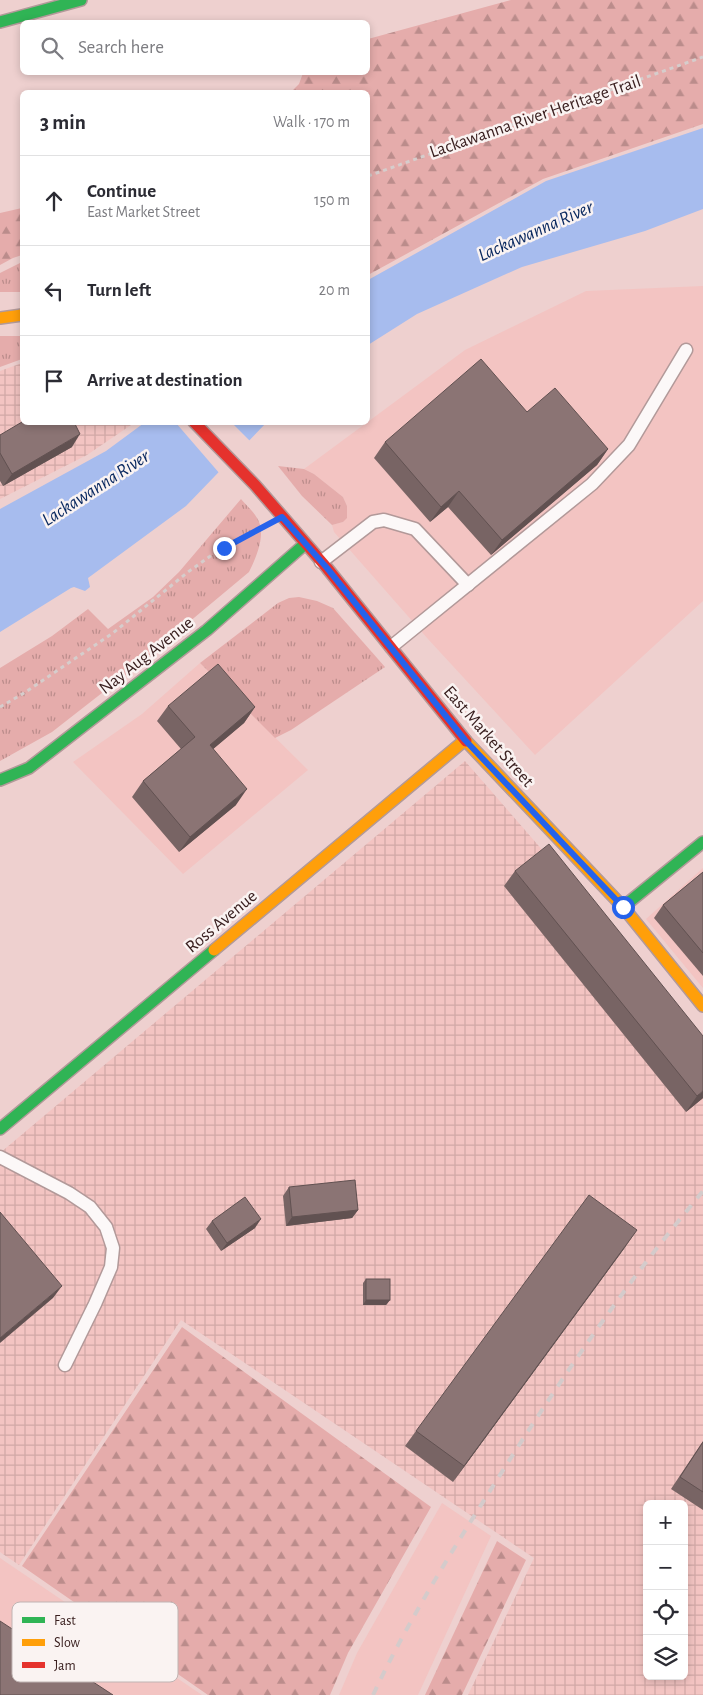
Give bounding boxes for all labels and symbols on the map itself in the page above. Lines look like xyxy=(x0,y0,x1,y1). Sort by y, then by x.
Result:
street label: Lackawanna River Heritage Trail xyxy=(427,72,643,162)
water label: Lackawanna River xyxy=(475,197,597,265)
water label: Lackawanna River xyxy=(39,446,154,530)
route end xyxy=(213,537,236,560)
street label: Nay Aug Avenue xyxy=(96,614,197,698)
street label: East Market Street xyxy=(440,683,537,791)
street label: Ross Avenue xyxy=(183,887,261,957)
route start xyxy=(612,896,635,919)
legend xyxy=(12,1602,178,1682)
text: Fast xyxy=(54,1614,76,1628)
text: Slow xyxy=(54,1636,81,1650)
text: Jam xyxy=(54,1659,76,1673)

